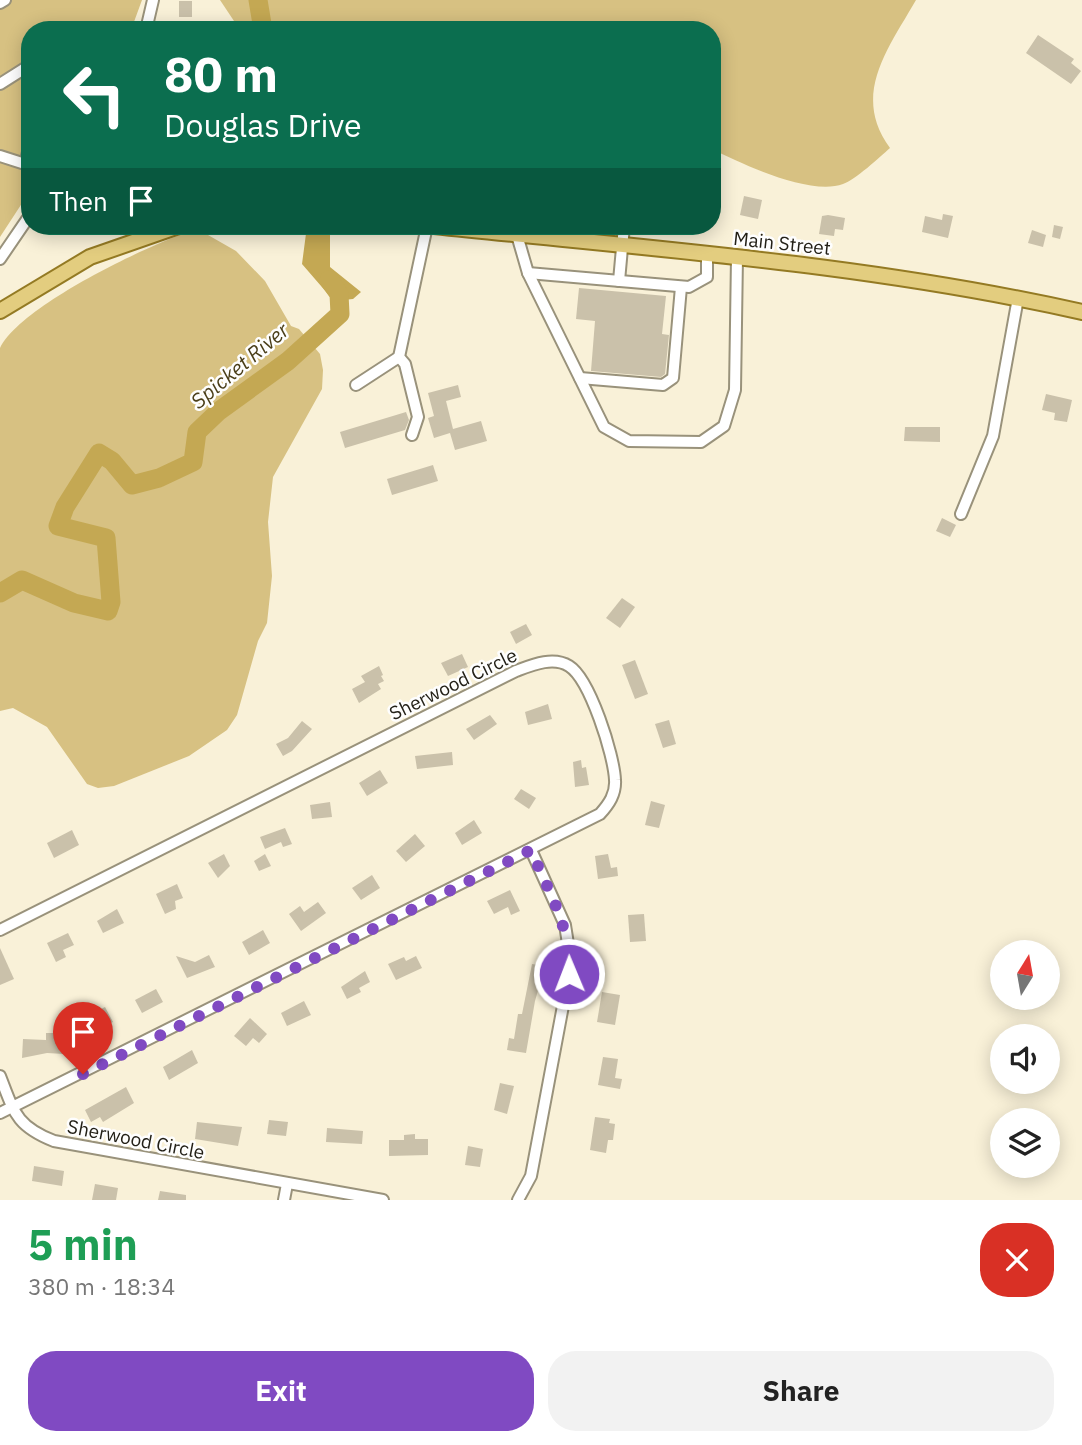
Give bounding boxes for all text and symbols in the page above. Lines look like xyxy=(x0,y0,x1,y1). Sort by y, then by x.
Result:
text: 80 m xyxy=(164,42,278,105)
icon: left xyxy=(49,49,140,140)
text: Douglas Drive xyxy=(164,104,362,146)
icon: arrive xyxy=(122,182,160,220)
text: Then xyxy=(49,184,108,218)
street label: Main Street xyxy=(732,226,832,260)
water label: Spicket River xyxy=(184,315,295,414)
street label: Sherwood Circle xyxy=(385,643,521,725)
position arrow xyxy=(532,937,606,1011)
north arrow xyxy=(990,940,1060,1010)
map controls xyxy=(990,940,1060,1178)
pin xyxy=(53,1002,113,1074)
icon: arrive xyxy=(64,1013,102,1051)
button: sound xyxy=(990,1024,1060,1094)
button: layers xyxy=(990,1108,1060,1178)
street label: Sherwood Circle xyxy=(65,1114,207,1164)
text: 5 min xyxy=(28,1217,138,1272)
button: close xyxy=(980,1223,1054,1297)
text: 380 m · 18:34 xyxy=(28,1271,175,1301)
button: Exit xyxy=(28,1351,534,1431)
button: Share xyxy=(548,1351,1054,1431)

